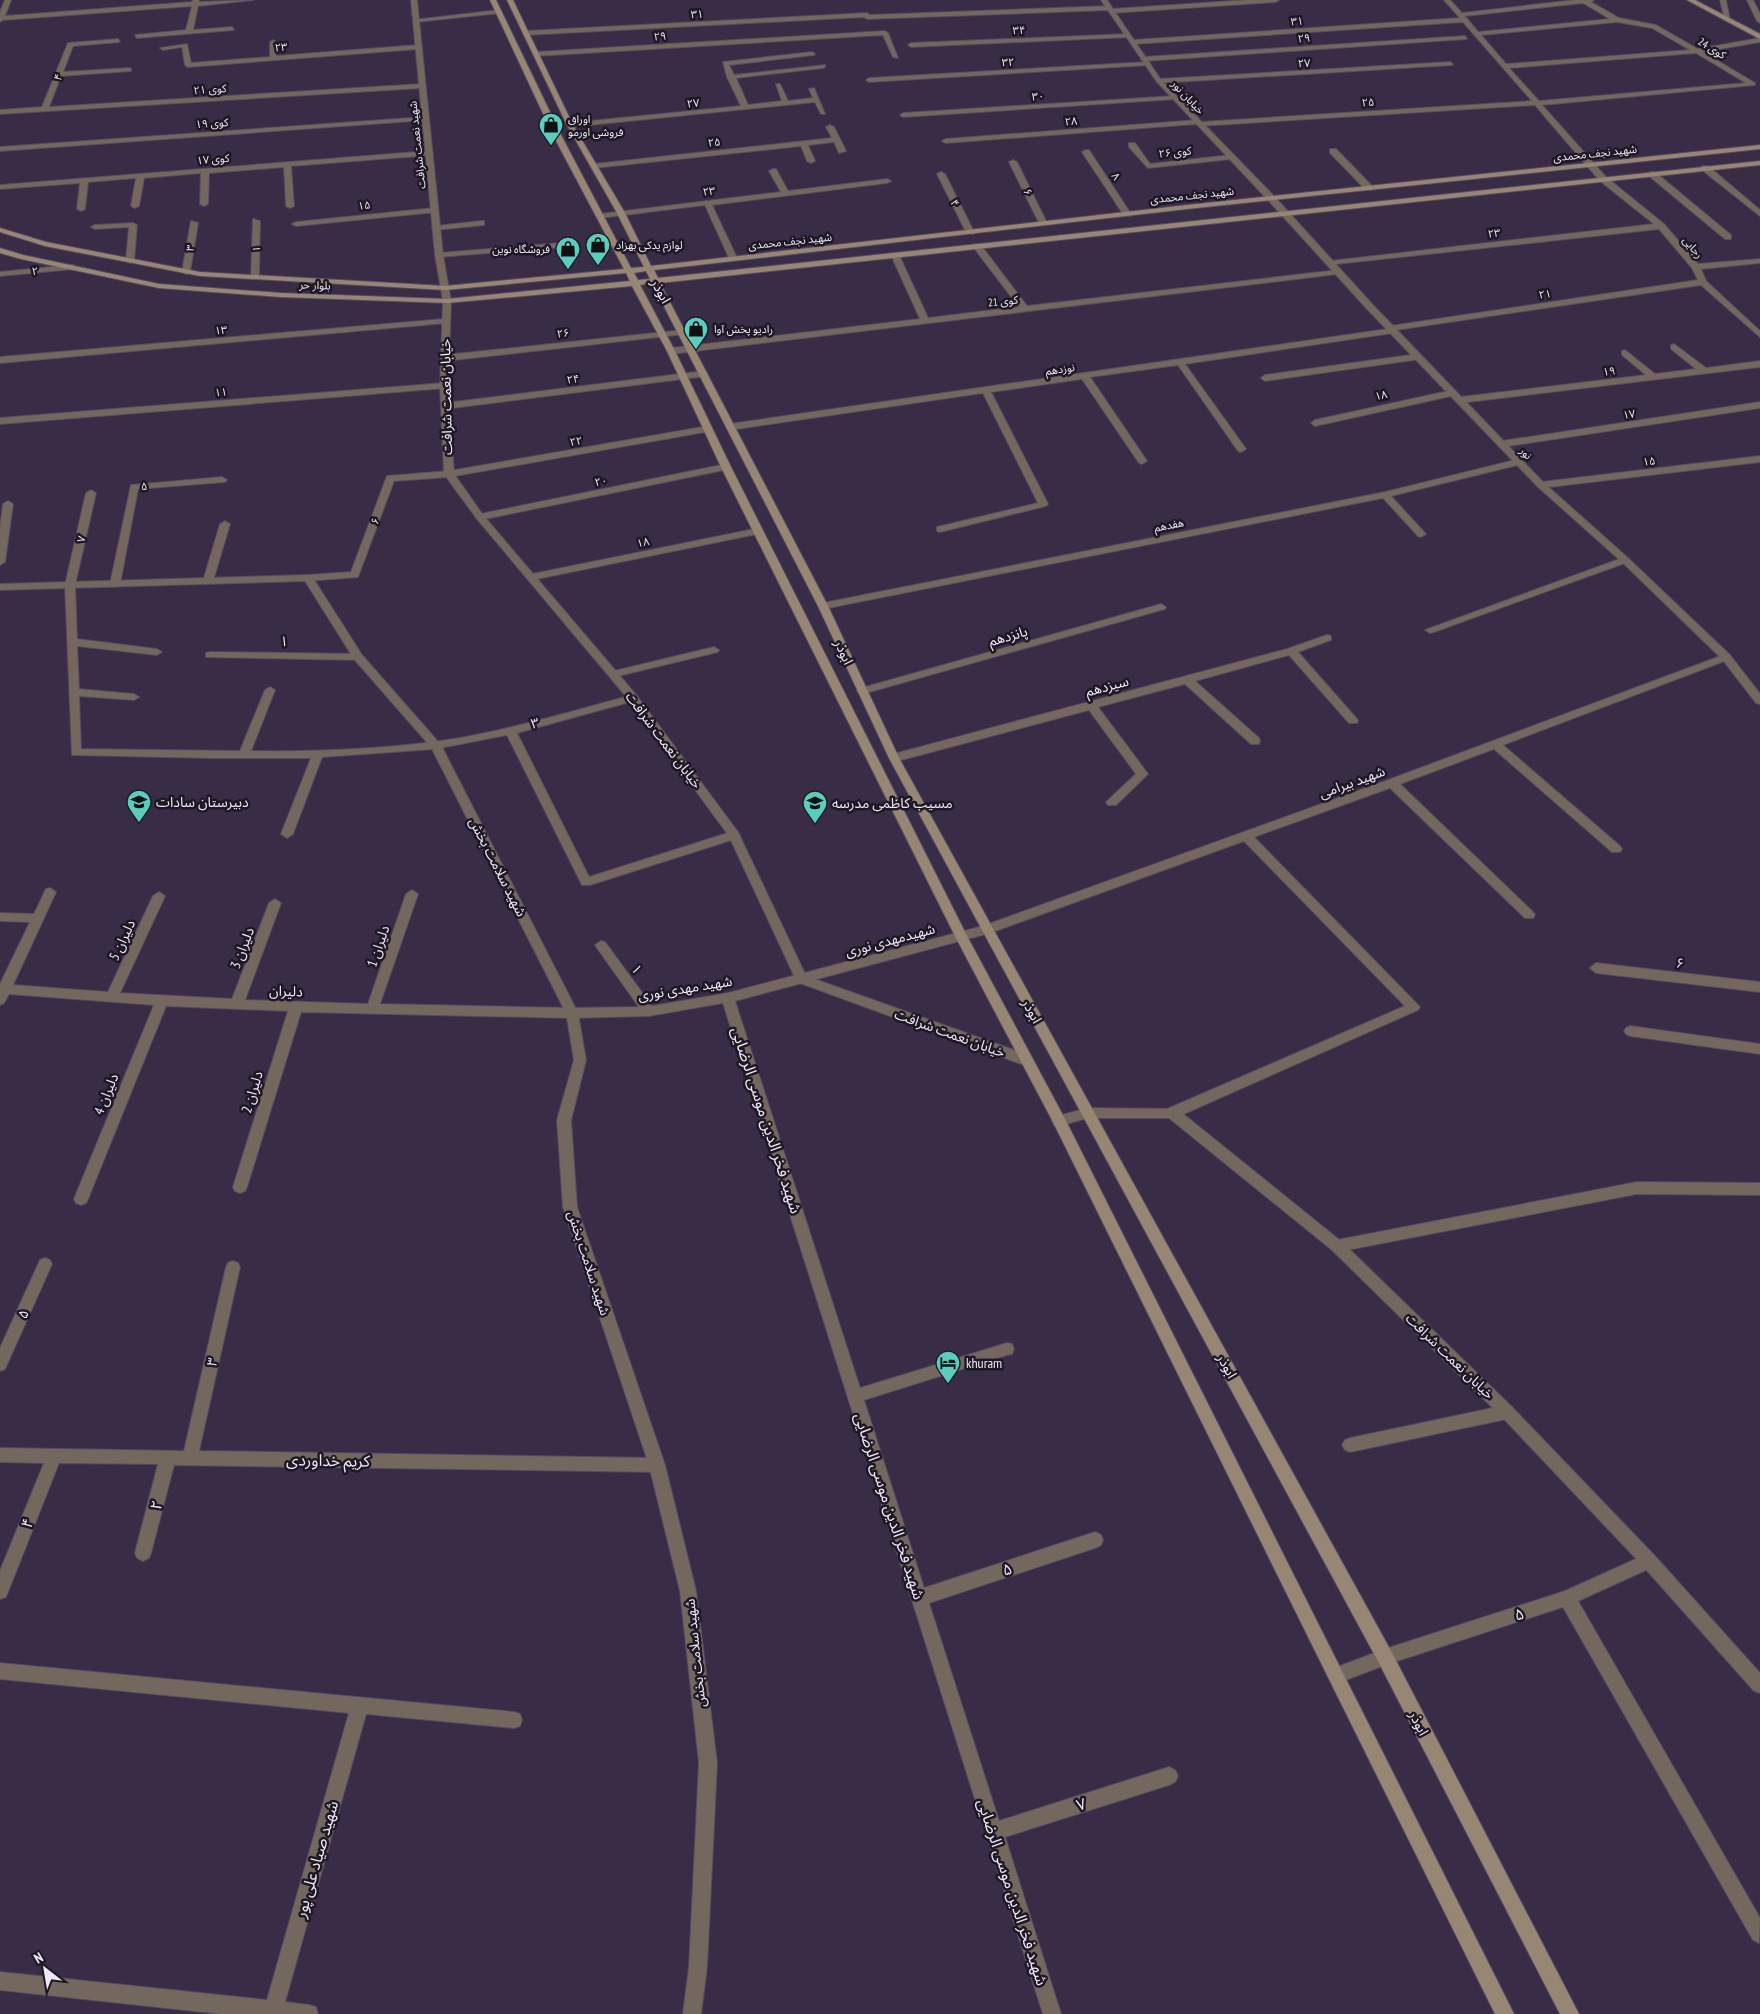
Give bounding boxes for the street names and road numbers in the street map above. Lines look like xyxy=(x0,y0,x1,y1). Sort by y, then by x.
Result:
street label: ۳۱ xyxy=(690,7,704,21)
street label: ۳۱ xyxy=(1290,14,1304,28)
street label: ۳۴ xyxy=(1012,23,1026,37)
street label: ۲۹ xyxy=(653,29,667,43)
street label: ۲۹ xyxy=(1297,31,1311,45)
street label: کوی 24 xyxy=(1695,34,1729,62)
street label: ۲۳ xyxy=(274,40,288,54)
street label: ۳۲ xyxy=(1001,55,1015,69)
street label: ۲۷ xyxy=(1297,56,1311,70)
street label: ۴ xyxy=(50,71,66,83)
street label: خیابان نور xyxy=(1168,76,1208,118)
street label: کوی ۲۱ xyxy=(193,81,227,97)
street label: ۳۰ xyxy=(1031,89,1045,103)
street label: ۲۷ xyxy=(686,95,701,111)
street label: ۲۵ xyxy=(1361,95,1375,109)
street label: شهید نعمت شرافت xyxy=(405,100,429,190)
street label: ۲۸ xyxy=(1064,114,1078,128)
street label: کوی ۱۹ xyxy=(195,115,229,131)
street label: ۲۵ xyxy=(707,134,721,150)
street label: شهید نجف محمدی xyxy=(1552,142,1638,164)
street label: کوی ۲۶ xyxy=(1158,143,1193,161)
street label: کوی ۱۷ xyxy=(196,151,231,167)
street label: ۸ xyxy=(1108,169,1124,183)
street label: ۲۳ xyxy=(702,183,716,199)
street label: شهید نجف محمدی xyxy=(1149,184,1235,206)
street label: ۶ xyxy=(1020,186,1036,198)
street label: ۱۵ xyxy=(357,197,371,213)
street label: ۴ xyxy=(947,197,963,209)
street label: ۲۳ xyxy=(1487,225,1501,241)
street label: شهید نجف محمدی xyxy=(747,230,833,252)
street label: رجایی xyxy=(1680,233,1706,261)
street label: ۳ xyxy=(183,244,197,252)
street label: ۱ xyxy=(249,246,263,252)
street label: ۲ xyxy=(31,264,39,278)
street label: ابوذر xyxy=(646,275,675,307)
street label: بلوار حر xyxy=(298,277,331,293)
street label: ۲۱ xyxy=(1538,286,1552,302)
street label: کوی 21 xyxy=(987,292,1019,310)
street label: ۱۳ xyxy=(214,322,228,338)
street label: ۲۶ xyxy=(556,325,570,341)
street label: خیابان نعمت شرافت xyxy=(436,339,456,455)
street label: نوزدهم xyxy=(1044,360,1076,380)
street label: ۱۹ xyxy=(1602,363,1616,379)
street label: ۲۴ xyxy=(566,371,580,387)
street label: ۱۱ xyxy=(214,384,228,400)
street label: ۱۸ xyxy=(1373,387,1389,403)
street label: ۱۷ xyxy=(1622,406,1637,422)
street label: ۲۲ xyxy=(569,433,583,449)
street label: نور xyxy=(1516,443,1535,462)
street label: ۱۵ xyxy=(1642,453,1656,469)
street label: ۲۰ xyxy=(593,473,609,489)
street label: ۵ xyxy=(140,479,148,493)
street label: هفدهم xyxy=(1153,515,1185,537)
street label: ۶ xyxy=(367,516,383,526)
street label: ۷ xyxy=(73,534,89,544)
street label: ۱۸ xyxy=(635,534,651,550)
street label: پانزدهم xyxy=(986,622,1030,652)
street label: ۱ xyxy=(280,632,288,650)
street label: ابوذر xyxy=(830,636,858,667)
street label: سیزدهم xyxy=(1083,672,1131,702)
street label: خیابان نعمت شرافت xyxy=(622,688,706,792)
street label: ۳ xyxy=(529,713,541,733)
street label: شهید بیرامی xyxy=(1317,762,1387,802)
street label: شهید سلامت بخش xyxy=(465,814,531,920)
street label: دلیران 5 xyxy=(105,916,139,963)
street label: شهیدمهدی نوری xyxy=(843,919,937,961)
street label: دلیران 1 xyxy=(363,922,394,969)
street label: دلیران 3 xyxy=(226,924,258,971)
street label: ۶ xyxy=(1675,954,1685,972)
street label: ۱ xyxy=(627,960,647,978)
street label: شهید مهدی نوری xyxy=(636,972,734,1004)
street label: دلیران xyxy=(269,981,303,1001)
street label: ابوذر xyxy=(1017,995,1046,1027)
street label: خیابان نعمت شرافت xyxy=(892,1005,1008,1061)
street label: شهید فخر الدین موسی الرضایی xyxy=(727,1024,807,1216)
street label: دلیران 2 xyxy=(237,1069,267,1115)
street label: دلیران 4 xyxy=(90,1070,123,1117)
street label: شهید سلامت بخش xyxy=(564,1208,614,1318)
street label: ۵ xyxy=(13,1307,33,1321)
street label: خیابان نعمت شرافت xyxy=(1402,1309,1498,1403)
street label: ابوذر xyxy=(1212,1350,1241,1382)
street label: ۳ xyxy=(202,1356,222,1368)
street label: شهید فخر الدین موسی الرضایی xyxy=(850,1410,930,1602)
street label: کریم خداوردی xyxy=(286,1449,370,1474)
street label: ۲ xyxy=(145,1498,167,1512)
street label: ۴ xyxy=(16,1515,38,1531)
street label: ۵ xyxy=(1000,1558,1014,1580)
street label: شهید سلامت بخش xyxy=(680,1598,710,1708)
street label: ۵ xyxy=(1512,1603,1526,1625)
street label: ابوذر xyxy=(1405,1707,1433,1738)
street label: ۷ xyxy=(1074,1793,1088,1815)
street label: شهید فخر الدین موسی الرضایی xyxy=(973,1796,1053,1988)
street label: شهید صیاد علی پور xyxy=(289,1798,343,1921)

